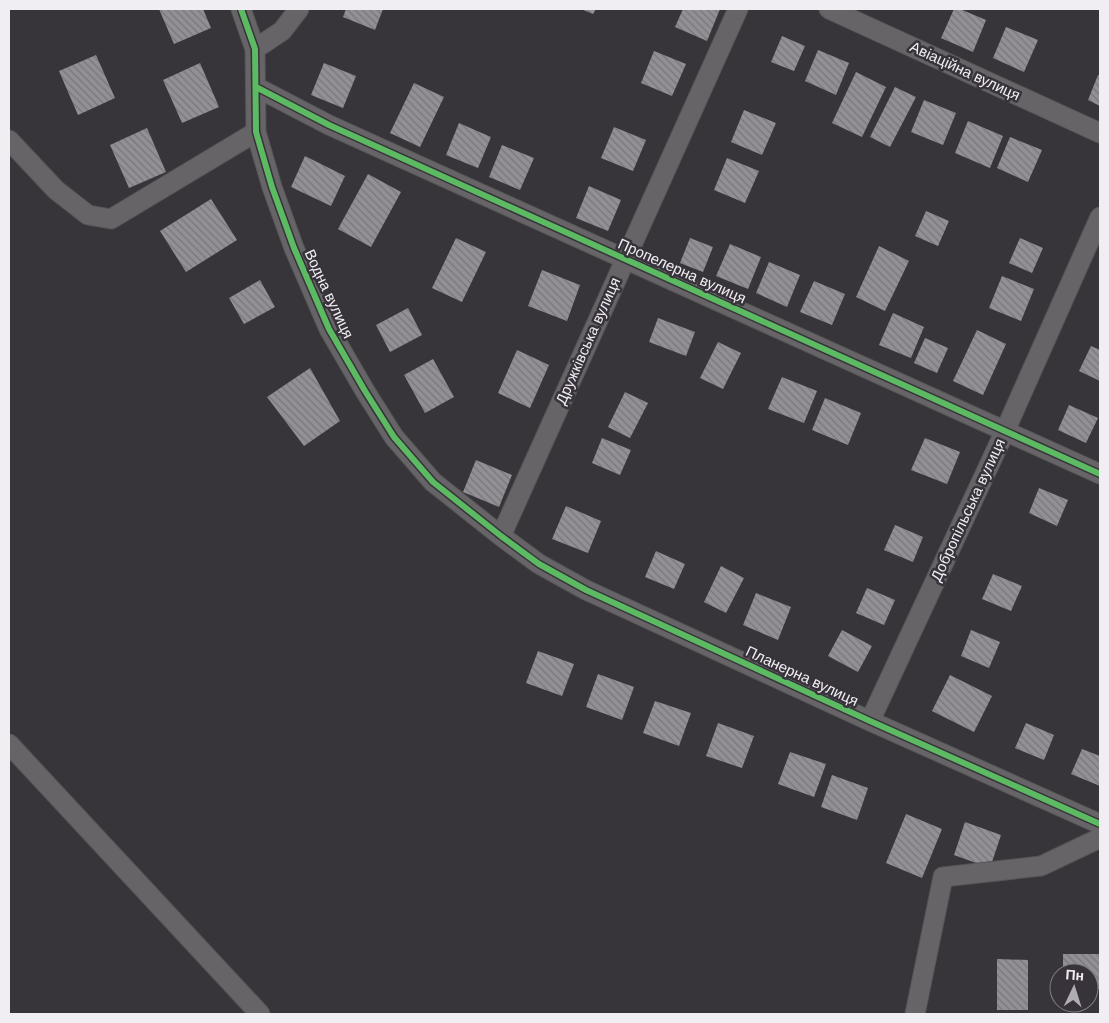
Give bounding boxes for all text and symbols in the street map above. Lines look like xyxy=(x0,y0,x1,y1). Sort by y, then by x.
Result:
street label: Авіаційна вулиця xyxy=(908,38,1023,103)
street label: Пропелерна вулиця xyxy=(616,235,749,306)
street label: Водна вулиця xyxy=(301,247,357,341)
street label: Дружківська вулиця xyxy=(552,275,623,407)
street label: Добропільська вулиця xyxy=(927,436,1008,584)
street label: Планерна вулиця xyxy=(743,642,861,709)
north arrow xyxy=(1049,963,1099,1013)
text: Пн xyxy=(1065,966,1085,984)

